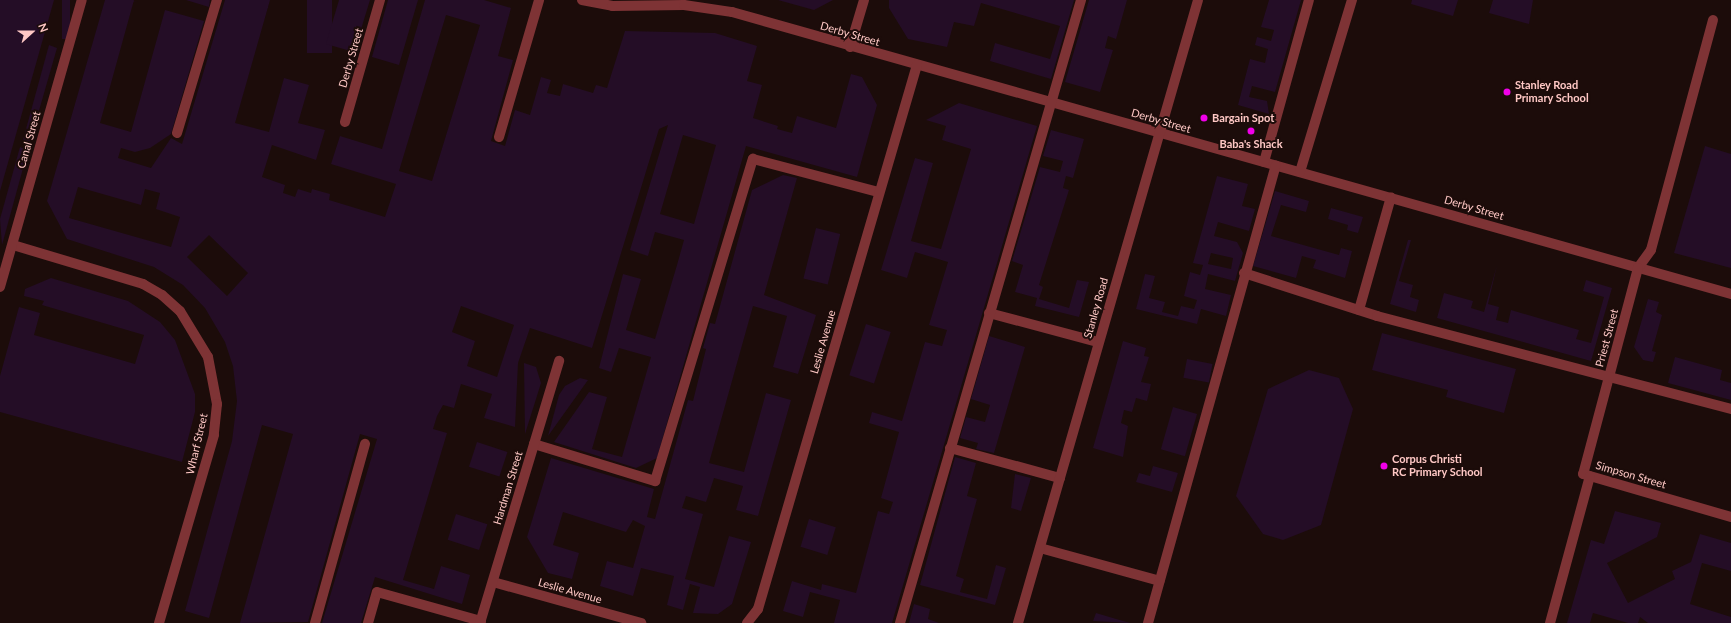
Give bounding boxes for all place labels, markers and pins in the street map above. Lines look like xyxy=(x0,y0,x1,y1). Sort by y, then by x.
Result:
place label: Stanley Road Primary School xyxy=(1515,79,1589,105)
marker: Stanley Road Primary School xyxy=(1502,87,1512,97)
place label: Bargain Spot xyxy=(1212,111,1274,125)
marker: Bargain Spot xyxy=(1199,113,1209,123)
marker: Baba's Shack xyxy=(1246,126,1256,136)
place label: Baba's Shack xyxy=(1219,137,1283,151)
place label: Corpus Christi RC Primary School xyxy=(1392,453,1483,479)
marker: Corpus Christi RC Primary School xyxy=(1379,461,1389,471)

